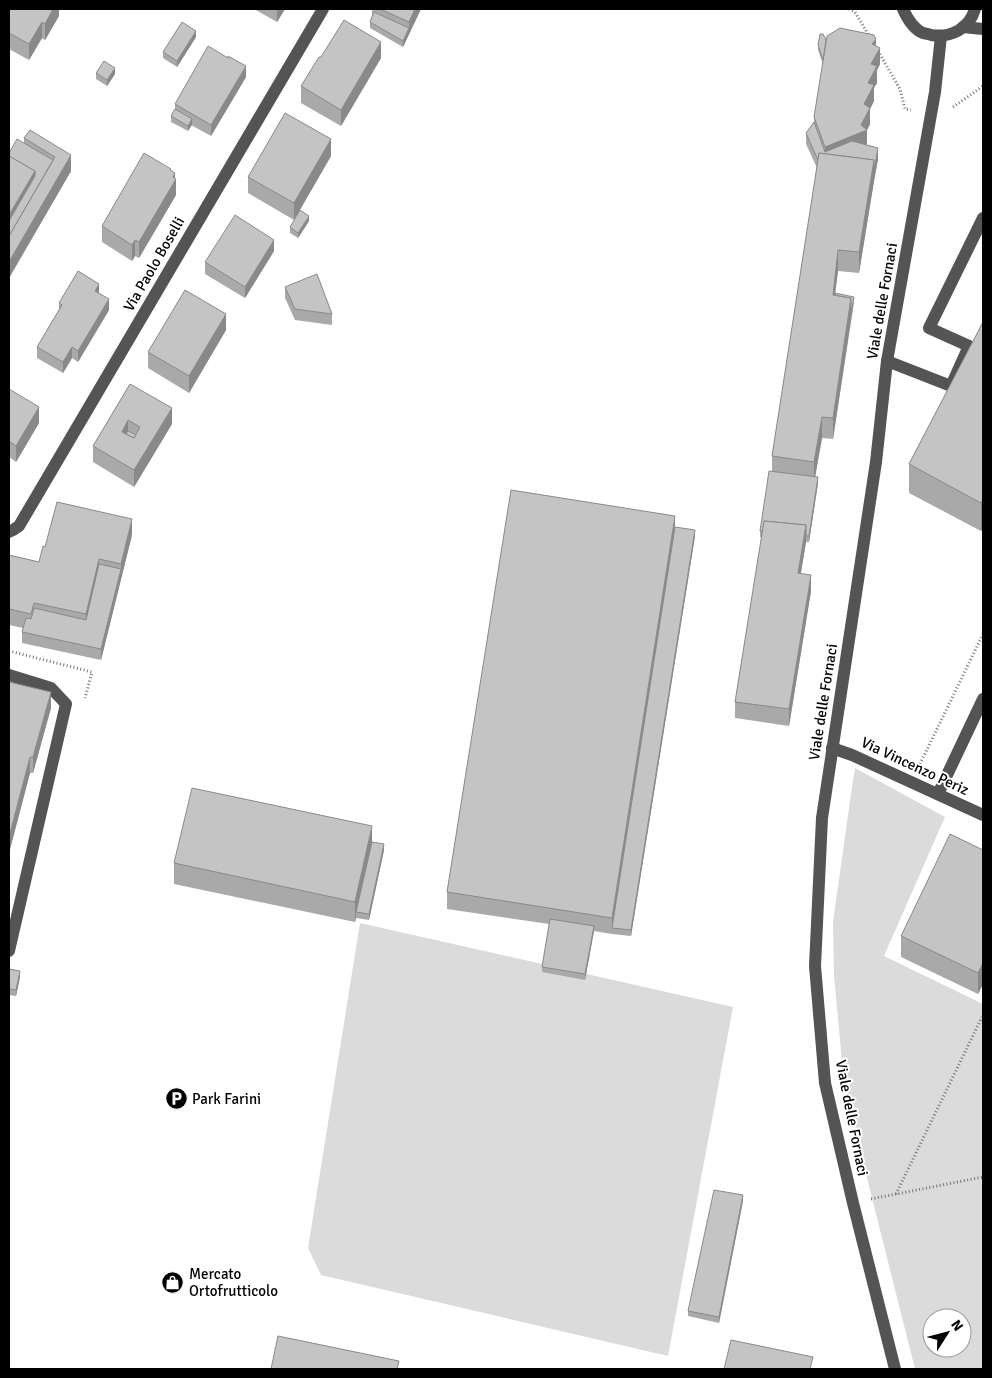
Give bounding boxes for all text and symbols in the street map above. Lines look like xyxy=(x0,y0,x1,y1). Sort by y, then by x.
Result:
street label: Via Paolo Boselli xyxy=(120,214,188,314)
street label: Viale delle Fornaci xyxy=(863,241,901,361)
street label: Viale delle Fornaci xyxy=(805,642,841,762)
street label: Via Vincenzo Periz xyxy=(858,733,972,799)
street label: Viale delle Fornaci xyxy=(832,1058,872,1178)
parking icon: Park Farini xyxy=(164,1087,188,1111)
place label: Park Farini xyxy=(192,1090,261,1108)
place label: Mercato Ortofrutticolo xyxy=(189,1265,278,1300)
shop icon: Mercato Ortofrutticolo xyxy=(161,1271,185,1295)
north arrow xyxy=(922,1308,972,1358)
text: N xyxy=(947,1317,967,1335)

